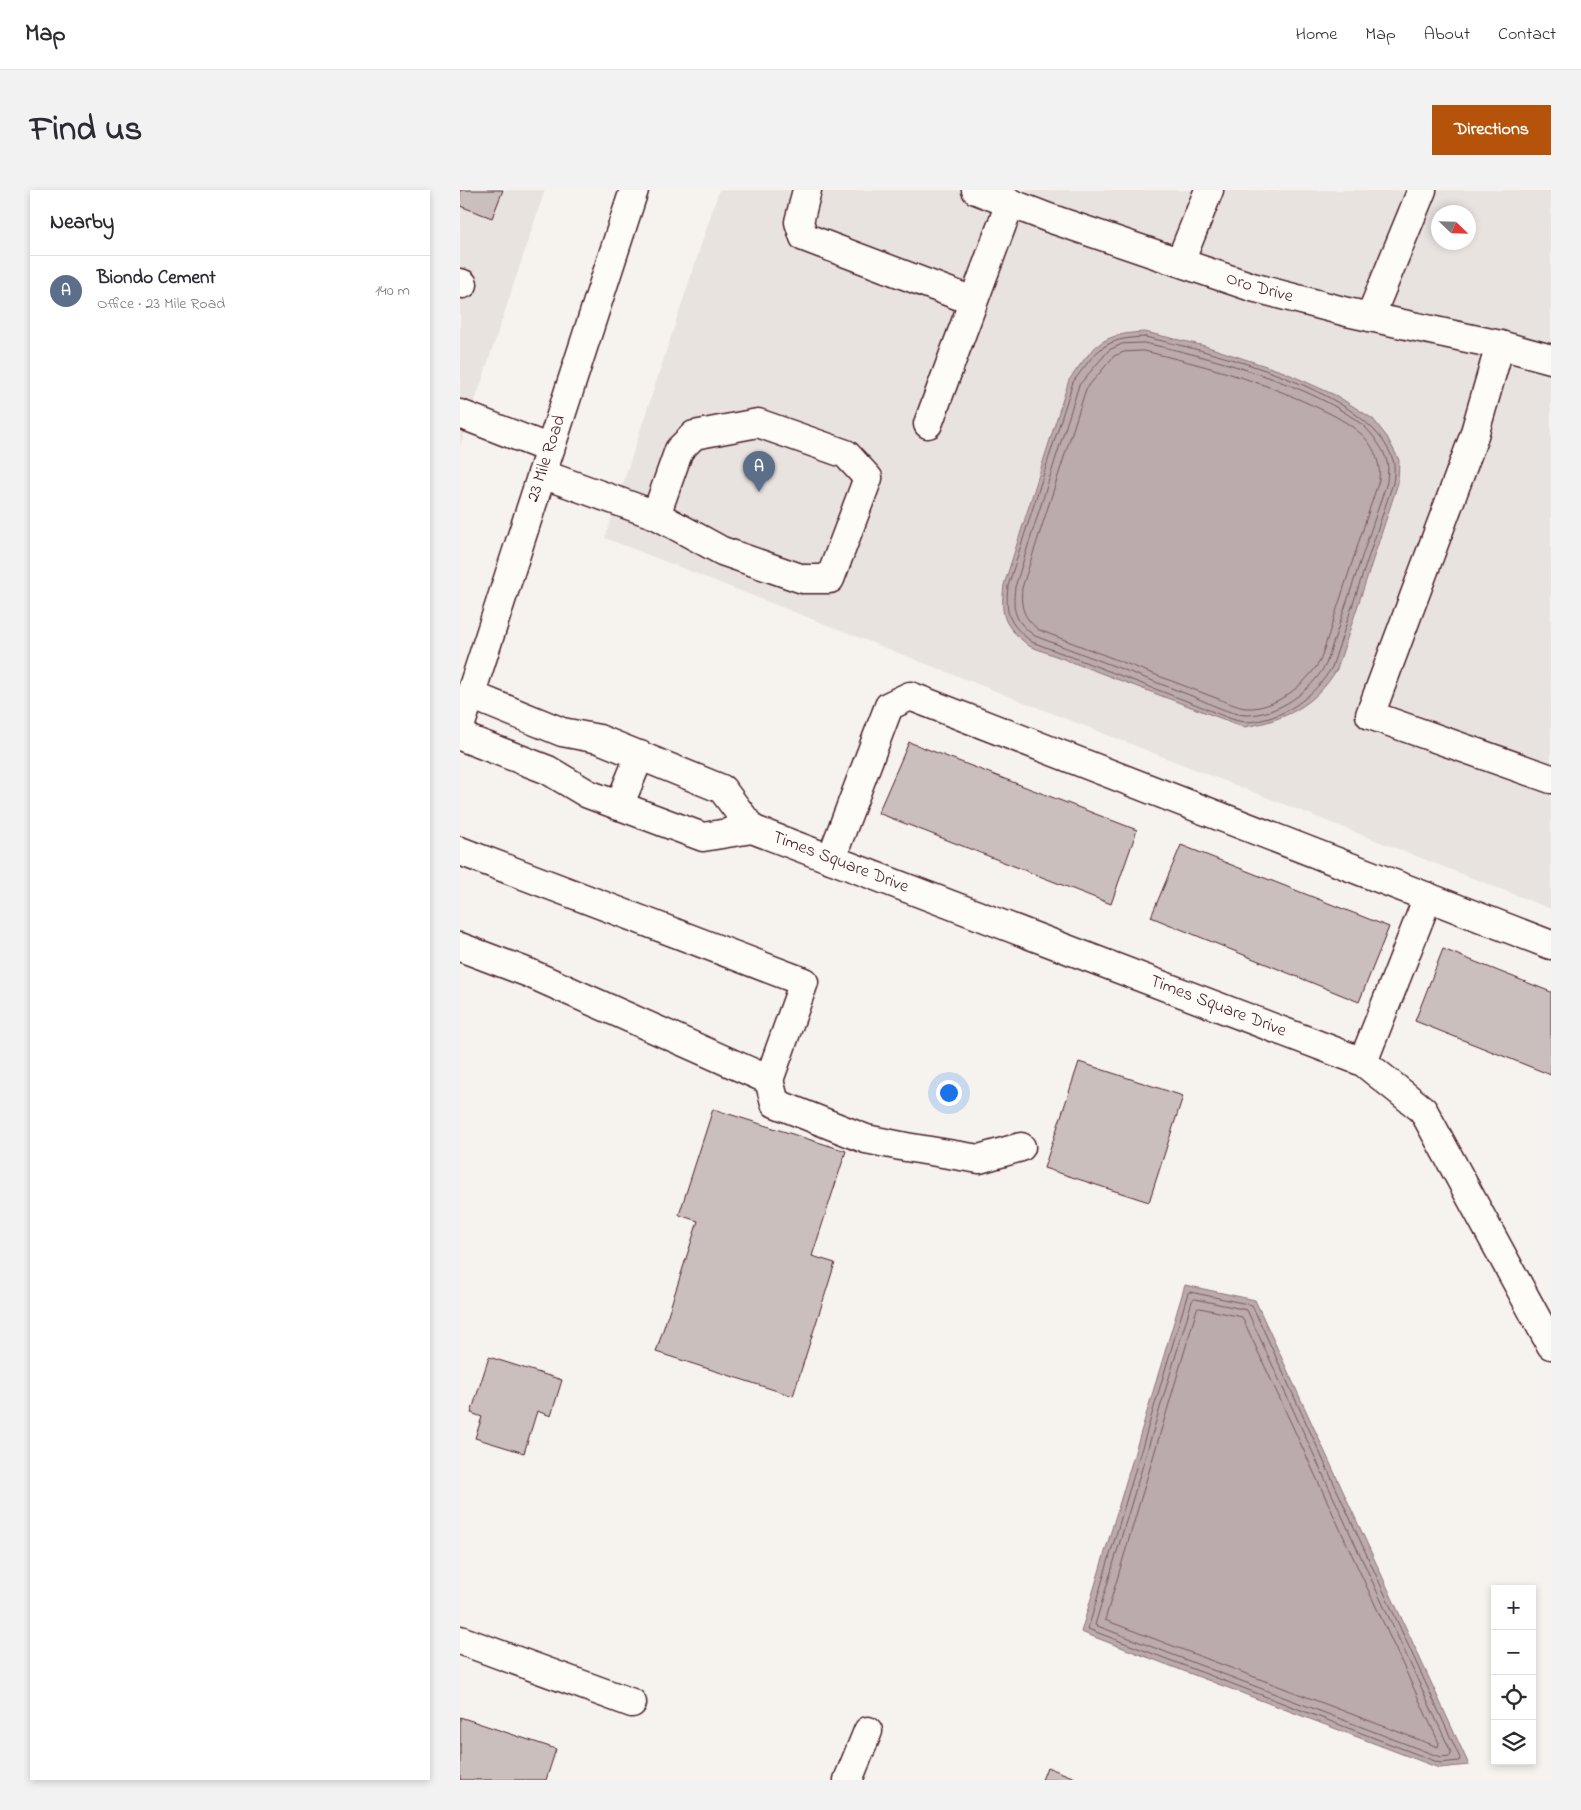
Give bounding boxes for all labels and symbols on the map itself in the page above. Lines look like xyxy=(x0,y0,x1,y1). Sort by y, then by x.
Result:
north arrow xyxy=(1431,205,1476,250)
street label: Oro Drive xyxy=(1222,266,1297,310)
street label: 23 Mile Road xyxy=(521,412,573,505)
pin: A xyxy=(743,451,775,492)
street label: Times Square Drive xyxy=(768,825,913,901)
street label: Times Square Drive xyxy=(1146,969,1291,1045)
your location xyxy=(936,1080,962,1106)

